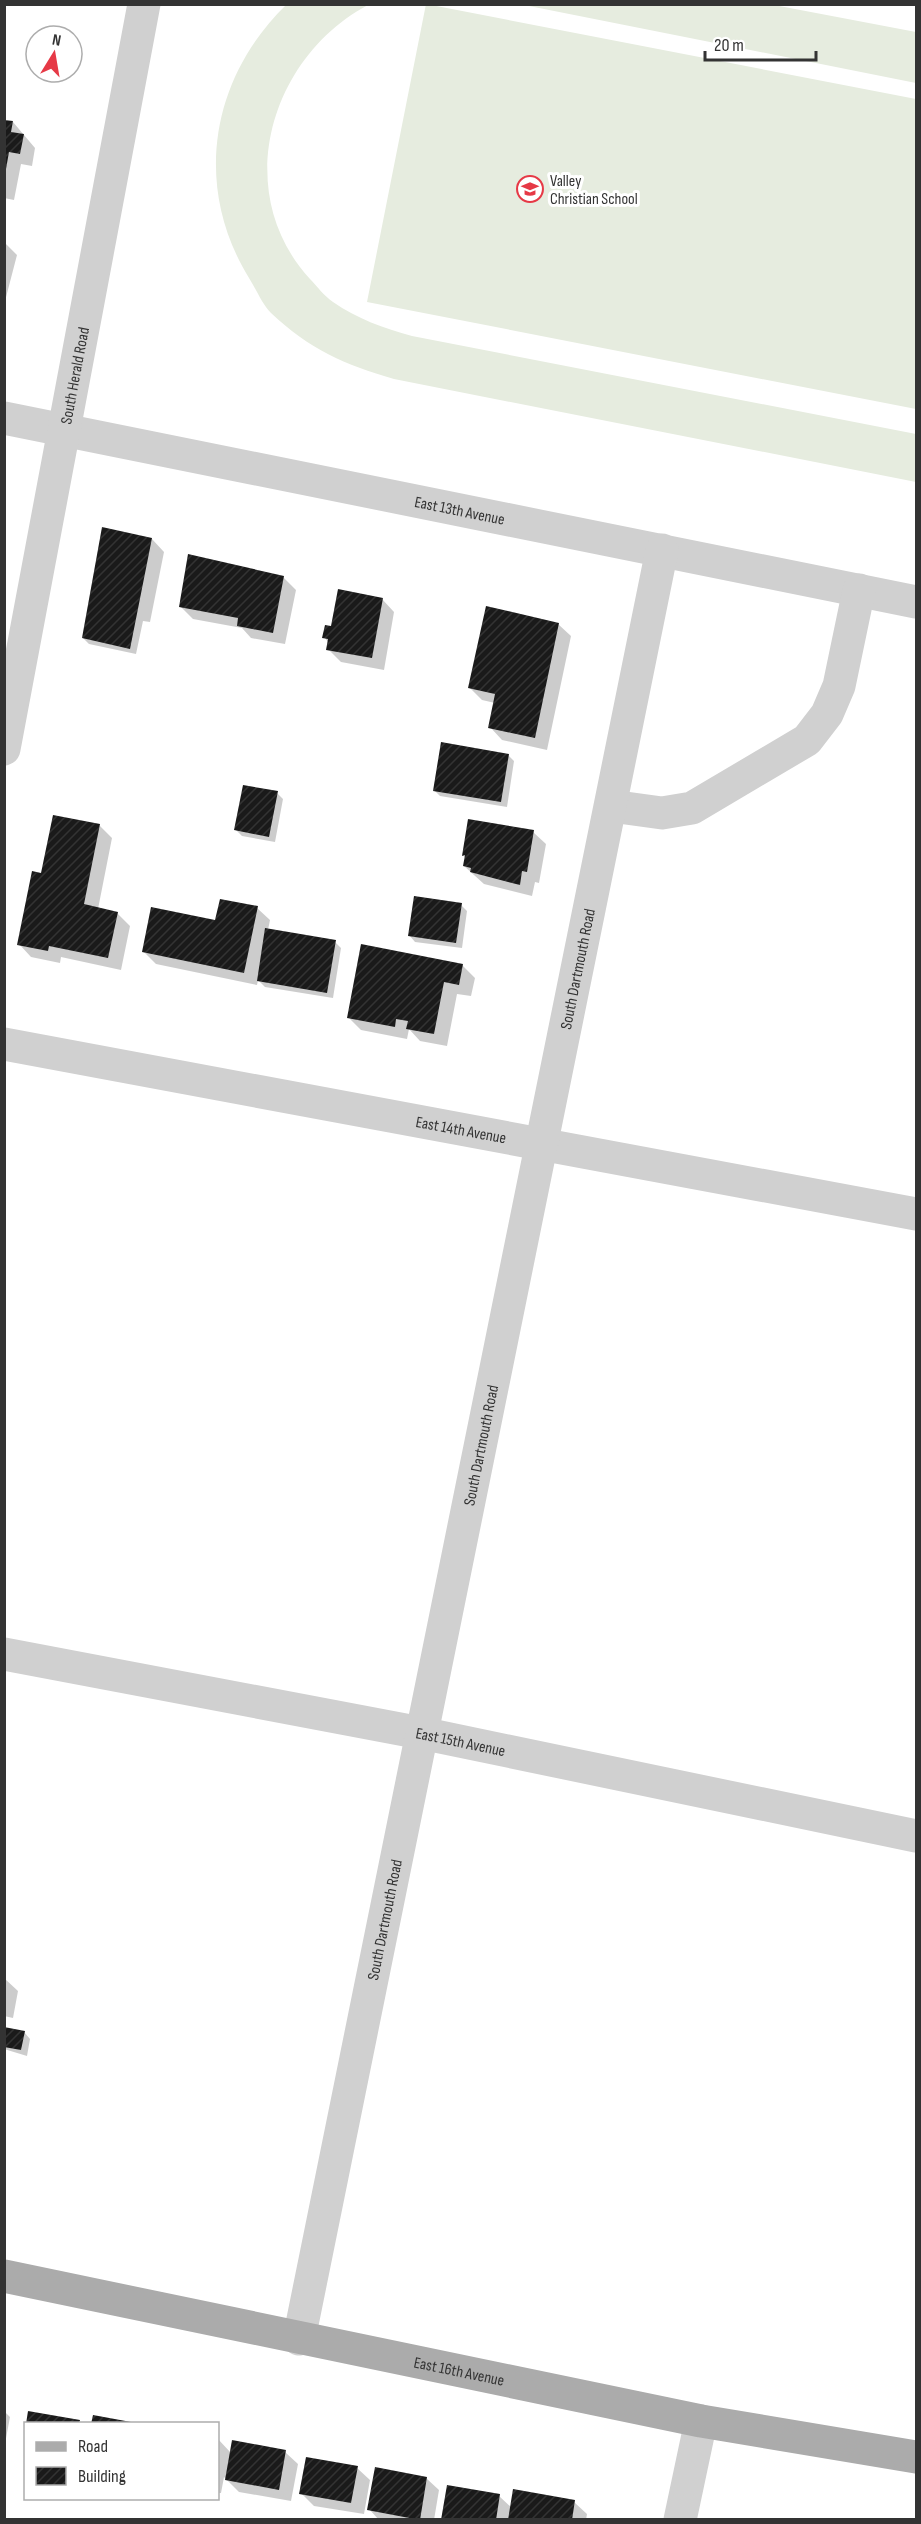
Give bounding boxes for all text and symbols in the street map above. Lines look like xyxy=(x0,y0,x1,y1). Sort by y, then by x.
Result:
north arrow xyxy=(24,24,84,84)
scale bar xyxy=(705,24,816,62)
text: N xyxy=(51,31,63,51)
text: 20 m xyxy=(714,35,744,56)
place label: Valley Christian School xyxy=(550,172,638,209)
school or university icon: Valley Christian School xyxy=(515,174,545,204)
street label: South Herald Road xyxy=(57,326,94,426)
street label: East 13th Avenue xyxy=(413,493,506,530)
street label: South Dartmouth Road xyxy=(557,907,600,1031)
street label: East 14th Avenue xyxy=(414,1113,508,1148)
street label: South Dartmouth Road xyxy=(460,1383,503,1508)
street label: East 15th Avenue xyxy=(414,1724,507,1761)
street label: South Dartmouth Road xyxy=(364,1858,407,1982)
street label: East 16th Avenue xyxy=(412,2354,506,2391)
legend xyxy=(24,2422,219,2500)
text: Road xyxy=(78,2436,108,2457)
text: Building xyxy=(78,2466,126,2487)

